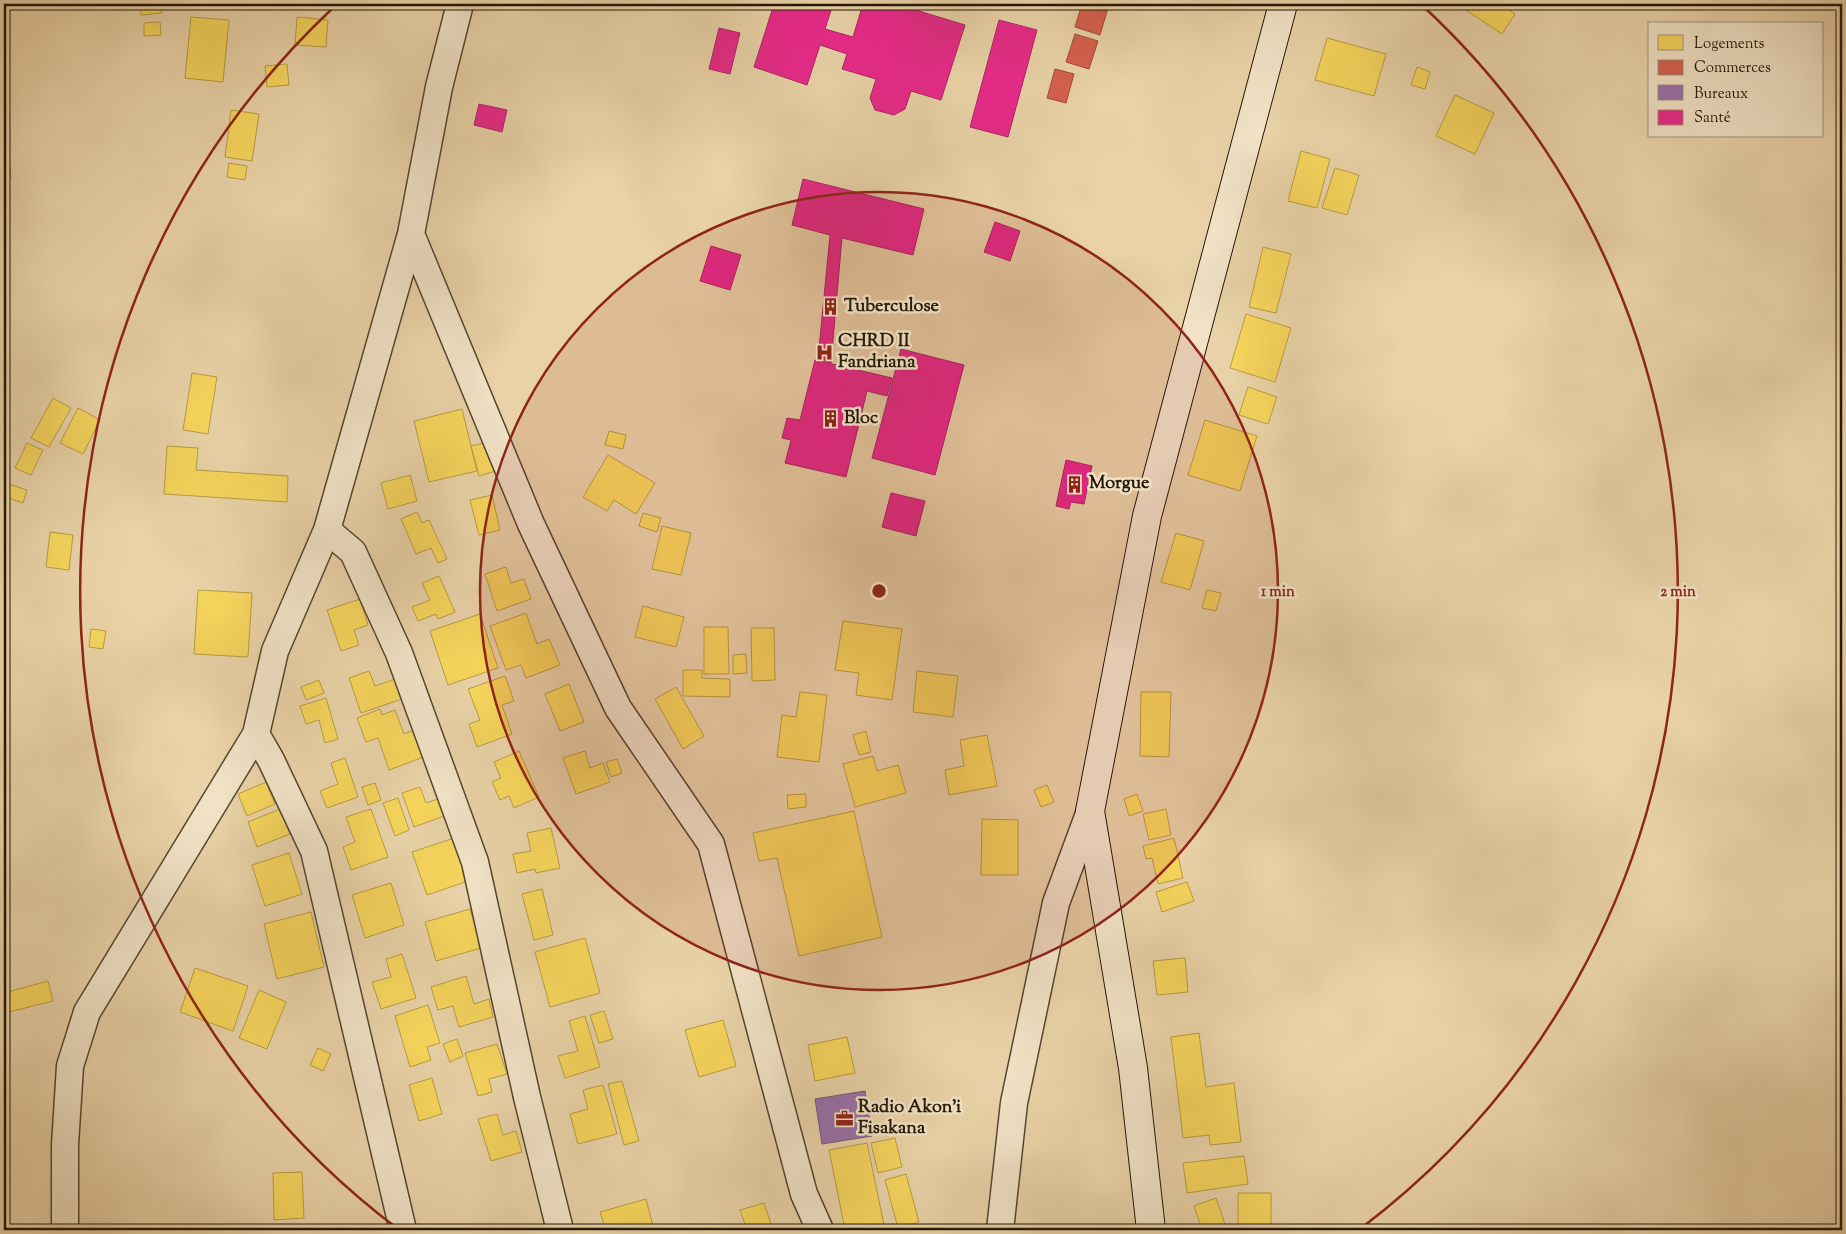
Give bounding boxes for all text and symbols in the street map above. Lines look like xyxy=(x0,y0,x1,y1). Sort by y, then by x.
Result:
legend xyxy=(1648,22,1824,138)
text: Logements xyxy=(1694,34,1765,55)
text: Commerces xyxy=(1694,58,1771,79)
text: Bureaux xyxy=(1694,84,1748,105)
text: Santé xyxy=(1694,108,1731,129)
place label: Tuberculose xyxy=(844,294,940,320)
building icon: Tuberculose xyxy=(820,297,840,317)
place label: CHRD II Fandriana xyxy=(838,329,916,376)
hospital icon: CHRD II Fandriana xyxy=(814,342,834,362)
place label: Bloc xyxy=(844,406,879,432)
building icon: Bloc xyxy=(820,409,840,429)
place label: Morgue xyxy=(1089,471,1150,497)
building icon: Morgue xyxy=(1065,474,1085,494)
centre of rings xyxy=(870,582,888,600)
text: 1 min xyxy=(1261,582,1295,603)
text: 2 min xyxy=(1660,582,1696,603)
place label: Radio Akon'i Fisakana xyxy=(858,1095,962,1142)
office icon: Radio Akon'i Fisakana xyxy=(834,1108,854,1128)

